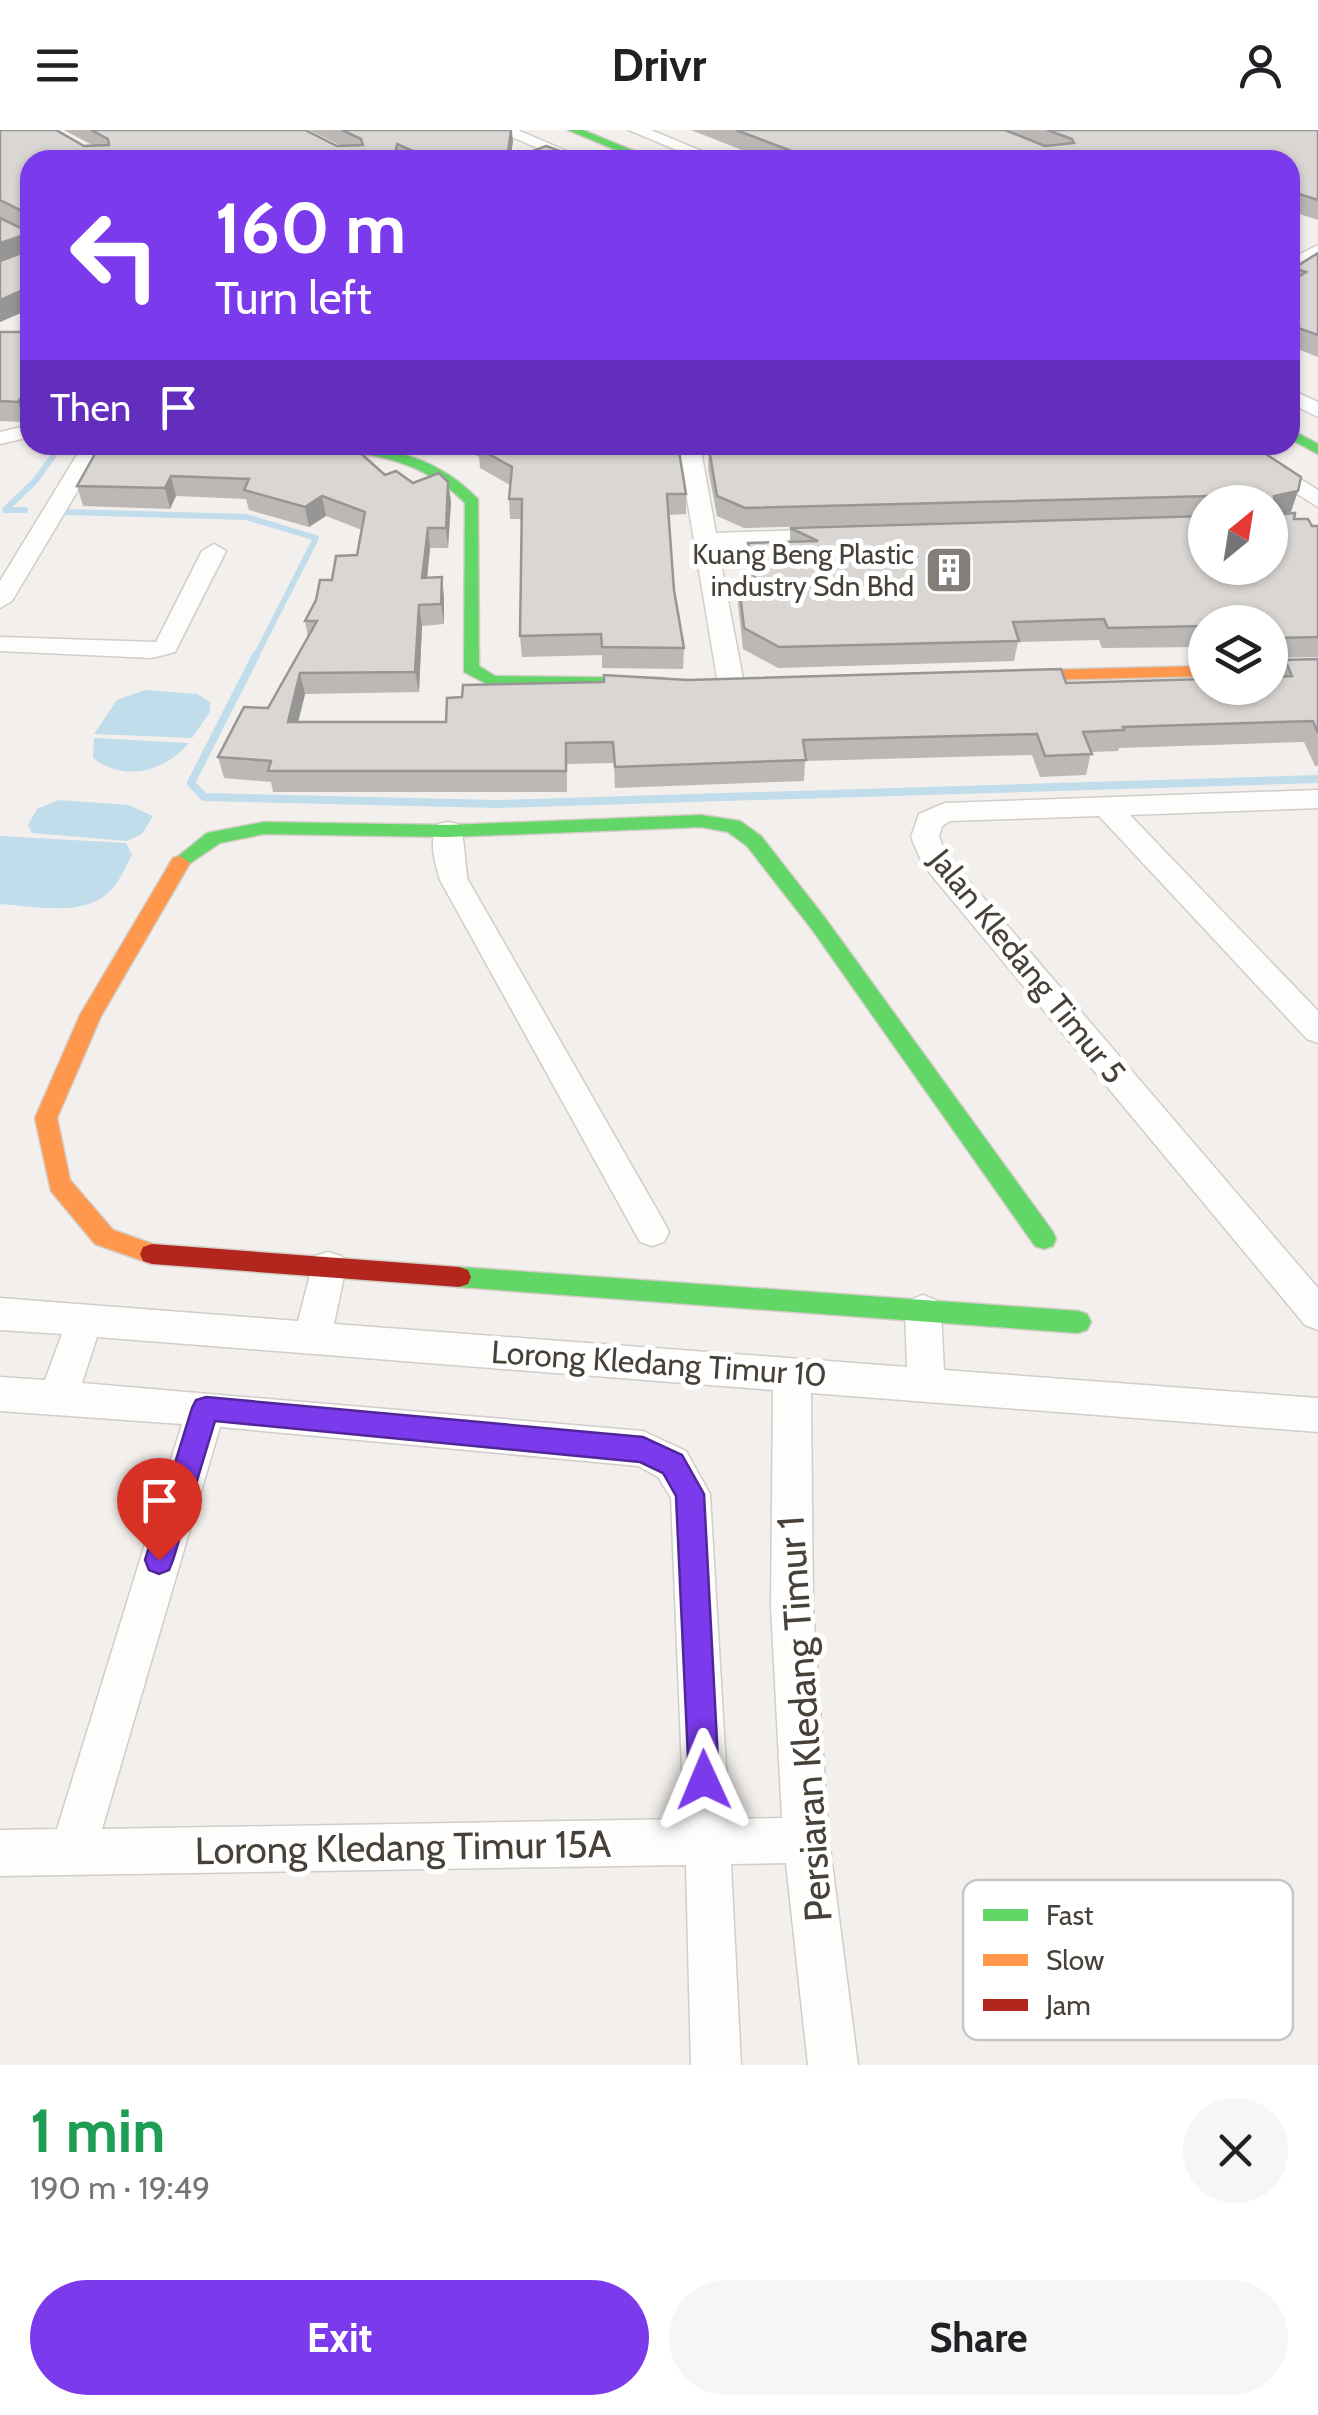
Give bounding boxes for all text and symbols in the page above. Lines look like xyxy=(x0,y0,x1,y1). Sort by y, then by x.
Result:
icon: menu xyxy=(30,38,85,93)
text: Drivr xyxy=(612,38,706,92)
icon: person xyxy=(1233,38,1288,93)
text: 160 m xyxy=(215,185,406,271)
icon: left xyxy=(50,190,180,320)
text: Turn left xyxy=(215,271,372,325)
icon: arrive xyxy=(151,380,206,435)
text: Then xyxy=(50,384,131,431)
north arrow xyxy=(1188,485,1288,585)
map controls xyxy=(1188,485,1288,705)
place label: Kuang Beng Plastic industry Sdn Bhd xyxy=(692,537,914,603)
building icon: Kuang Beng Plastic industry Sdn Bhd xyxy=(923,544,975,596)
button: layers xyxy=(1188,605,1288,705)
street label: Jalan Kledang Timur 5 xyxy=(921,840,1134,1091)
street label: Lorong Kledang Timur 10 xyxy=(490,1332,828,1394)
pin xyxy=(117,1458,202,1561)
icon: arrive xyxy=(132,1473,187,1528)
street label: Persiaran Kledang Timur 1 xyxy=(766,1515,842,1923)
position arrow xyxy=(652,1728,756,1832)
street label: Lorong Kledang Timur 15A xyxy=(194,1820,612,1874)
legend xyxy=(963,1880,1293,2040)
text: Fast xyxy=(1046,1898,1094,1932)
text: Slow xyxy=(1046,1943,1104,1977)
text: Jam xyxy=(1045,1988,1091,2022)
text: 1 min xyxy=(30,2094,165,2167)
button: close xyxy=(1183,2098,1288,2203)
text: 190 m · 19:49 xyxy=(30,2168,210,2207)
button: Exit xyxy=(30,2280,649,2395)
button: Share xyxy=(669,2280,1288,2395)

